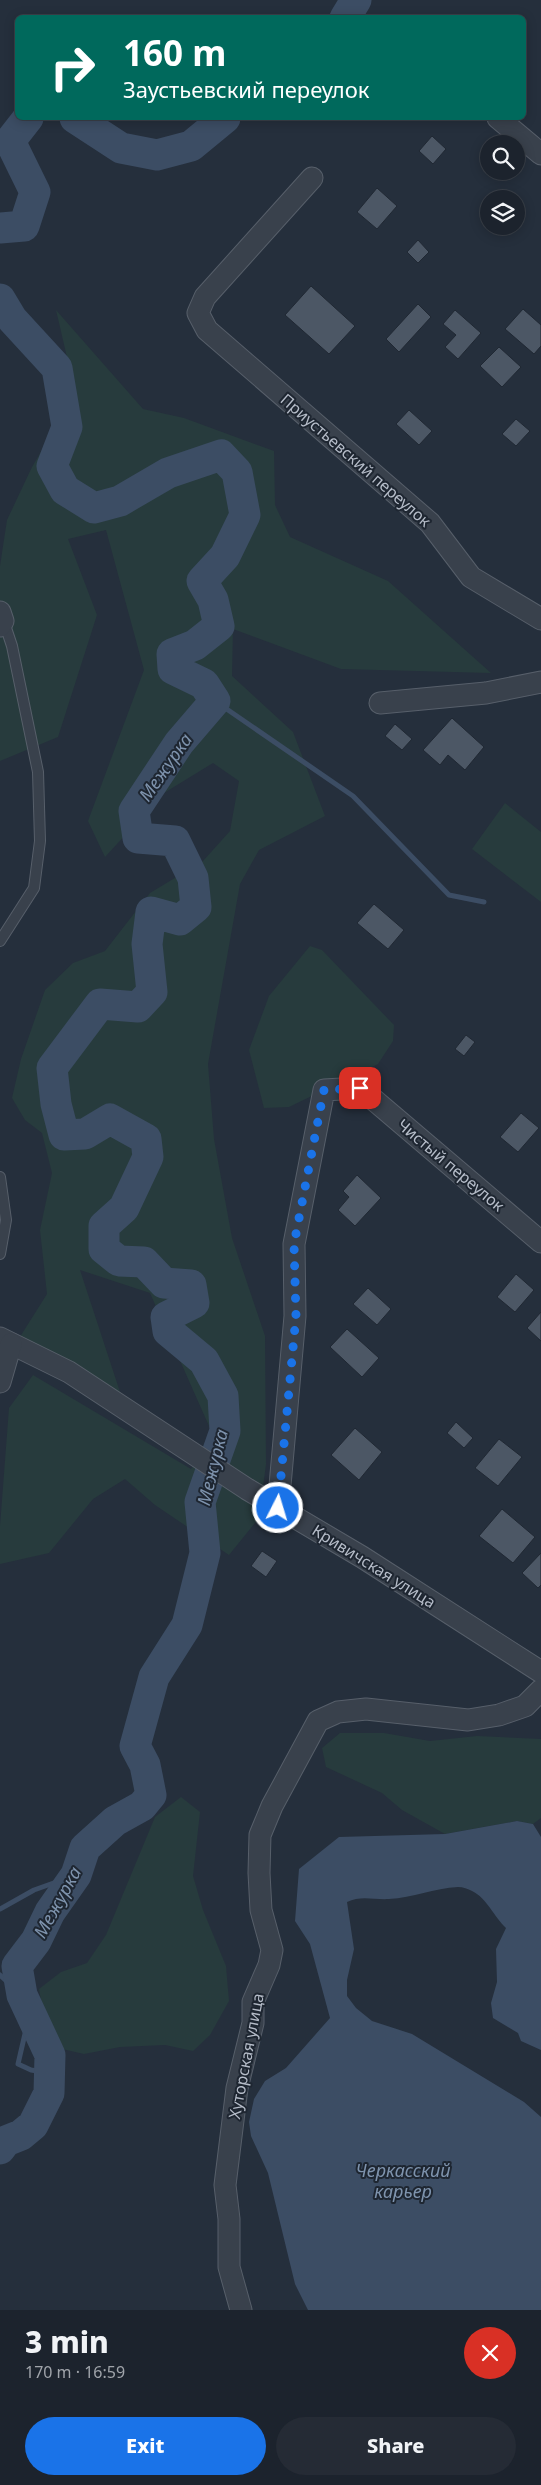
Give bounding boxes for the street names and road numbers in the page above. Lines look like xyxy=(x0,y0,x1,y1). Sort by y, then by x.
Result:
street label: Приустьевский переулок xyxy=(276,388,436,532)
street label: Чистый переулок xyxy=(393,1114,510,1217)
street label: Кривичская улица xyxy=(308,1519,440,1613)
street label: Хуторская улица xyxy=(223,1991,269,2121)

